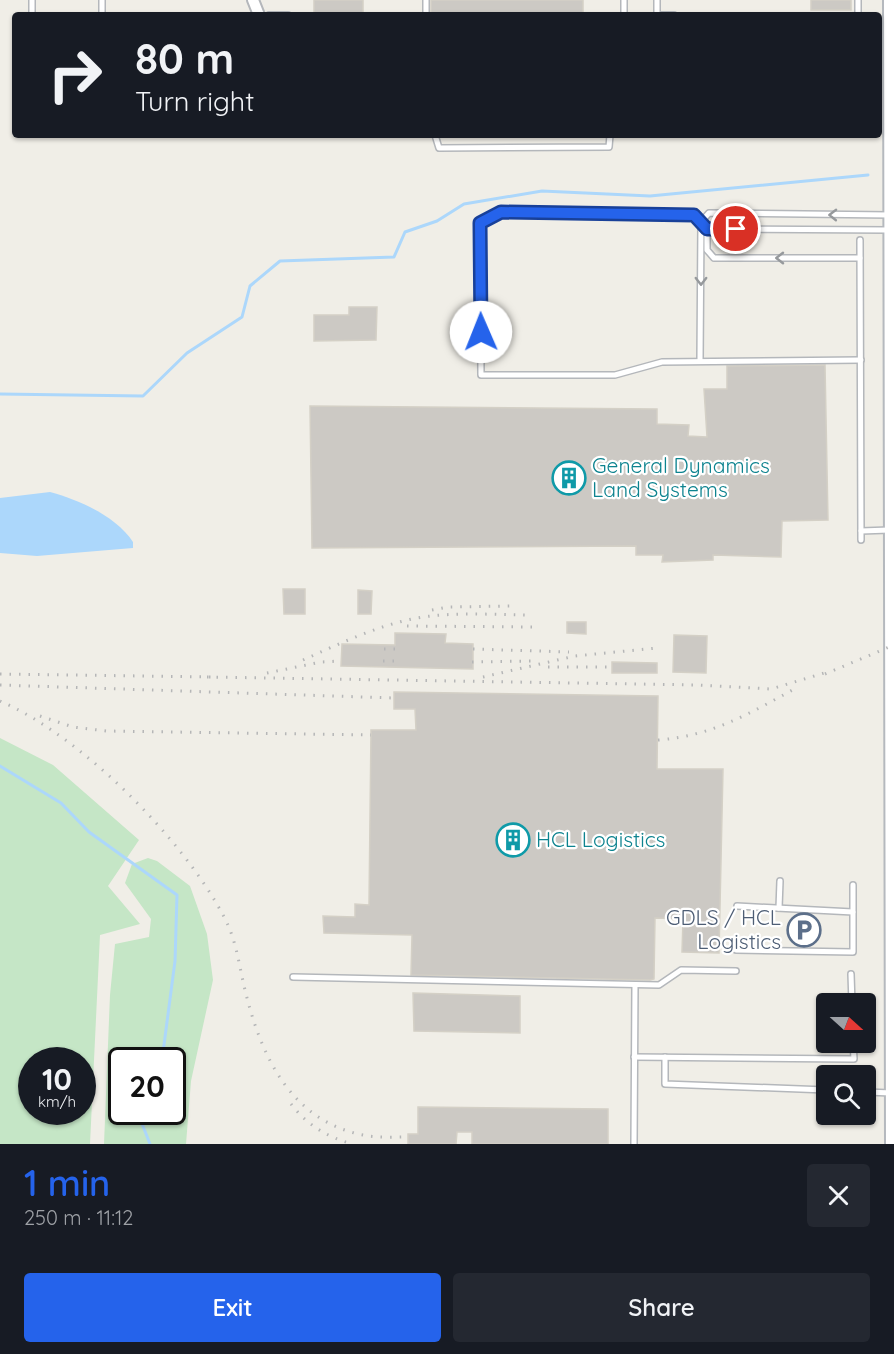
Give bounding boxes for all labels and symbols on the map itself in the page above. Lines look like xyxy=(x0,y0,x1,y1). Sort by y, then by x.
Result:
pin xyxy=(710,203,761,254)
one-way arrow xyxy=(829,209,838,221)
one-way arrow xyxy=(776,252,785,264)
one-way arrow xyxy=(694,276,707,285)
position arrow xyxy=(449,300,513,364)
place label: General Dynamics Land Systems xyxy=(592,452,770,502)
building icon: General Dynamics Land Systems xyxy=(551,460,587,496)
building icon: HCL Logistics xyxy=(495,822,531,858)
place label: HCL Logistics xyxy=(536,826,665,852)
place label: GDLS / HCL Logistics xyxy=(666,904,781,954)
parking icon: GDLS / HCL Logistics xyxy=(786,912,822,948)
north arrow xyxy=(816,993,876,1053)
speed limit sign: 20 xyxy=(108,1047,186,1125)

